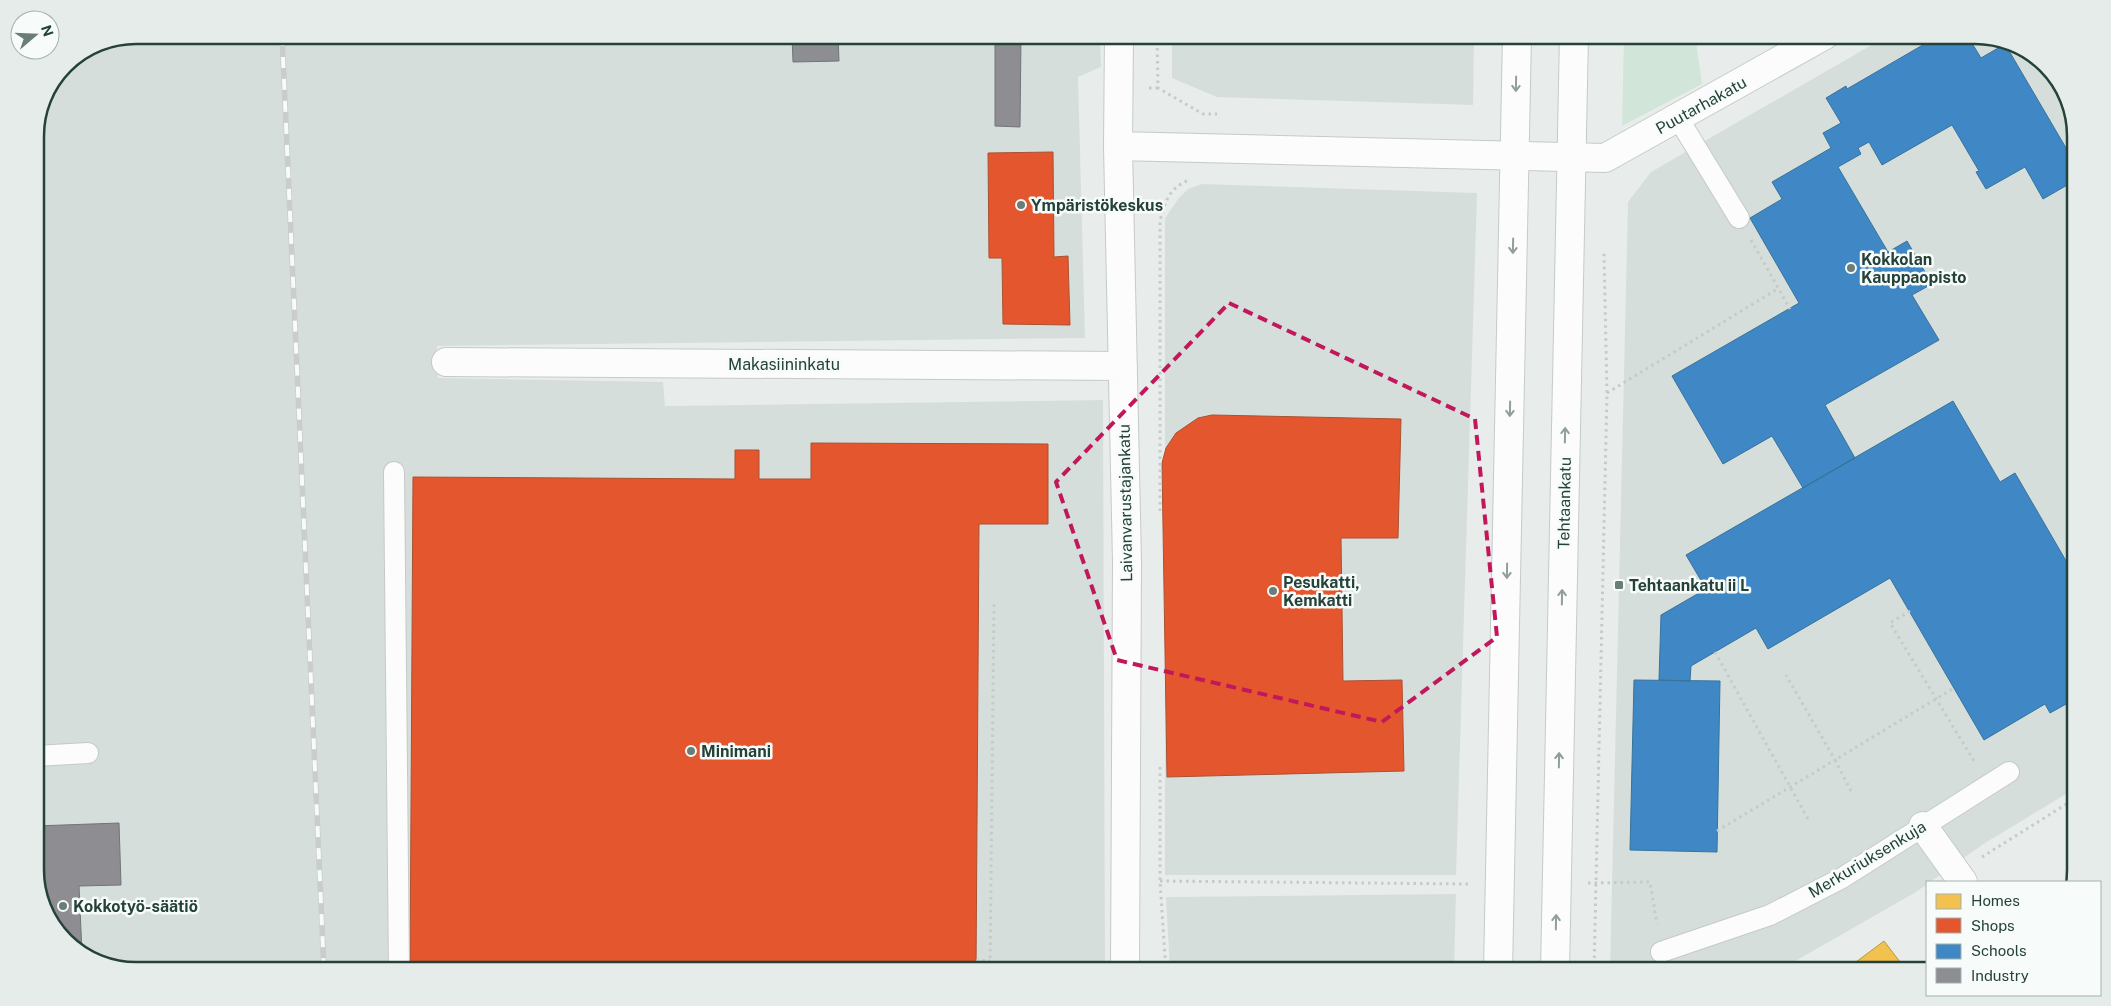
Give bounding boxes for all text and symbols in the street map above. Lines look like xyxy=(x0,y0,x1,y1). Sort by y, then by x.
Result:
north arrow xyxy=(10,10,60,60)
text: N xyxy=(38,23,57,39)
street label: Puutarhakatu xyxy=(1653,73,1750,138)
one-way arrow xyxy=(1511,75,1521,91)
place label: Ympäristökeskus xyxy=(1031,196,1163,215)
marker: Ympäristökeskus xyxy=(1015,199,1027,211)
one-way arrow xyxy=(1508,238,1518,254)
place label: Kokkolan Kauppaopisto xyxy=(1861,250,1967,287)
marker: Kokkolan Kauppaopisto xyxy=(1845,262,1857,274)
street label: Makasiininkatu xyxy=(728,355,840,374)
one-way arrow xyxy=(1505,400,1515,416)
street label: Laivanvarustajankatu xyxy=(1115,424,1136,582)
one-way arrow xyxy=(1560,427,1570,444)
street label: Tehtaankatu xyxy=(1554,457,1575,549)
one-way arrow xyxy=(1502,562,1512,579)
place label: Pesukatti, Kemkatti xyxy=(1283,573,1360,610)
place label: Tehtaankatu ii L xyxy=(1629,576,1749,595)
marker: Tehtaankatu ii L xyxy=(1613,579,1625,591)
marker: Pesukatti, Kemkatti xyxy=(1267,585,1279,597)
one-way arrow xyxy=(1557,590,1567,606)
place label: Minimani xyxy=(701,742,771,761)
marker: Minimani xyxy=(685,745,697,757)
one-way arrow xyxy=(1554,752,1564,768)
street label: Merkuriuksenkuja xyxy=(1805,817,1929,902)
legend xyxy=(1926,881,2101,996)
text: Homes xyxy=(1971,892,2020,909)
place label: Kokkotyö-säätiö xyxy=(73,897,198,916)
marker: Kokkotyö-säätiö xyxy=(57,900,69,912)
one-way arrow xyxy=(1551,915,1561,931)
text: Shops xyxy=(1971,917,2015,934)
text: Schools xyxy=(1971,942,2027,959)
text: Industry xyxy=(1971,967,2029,984)

